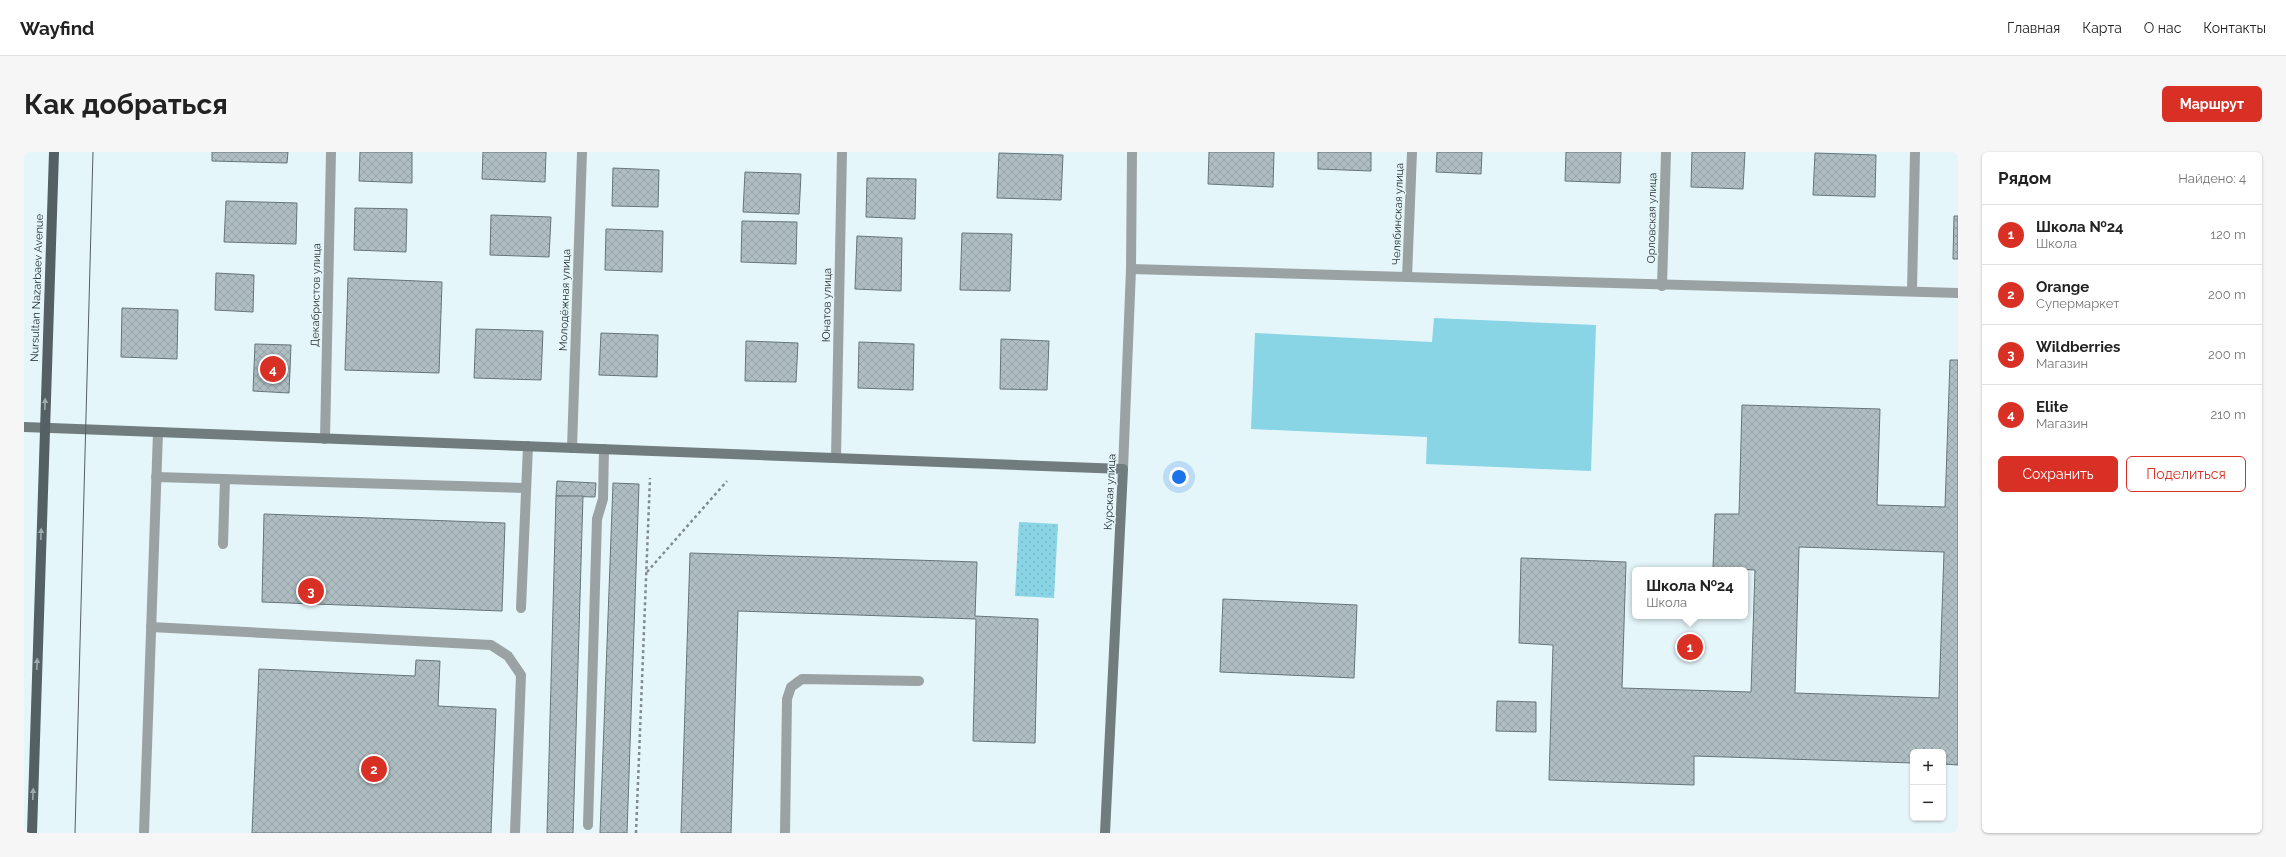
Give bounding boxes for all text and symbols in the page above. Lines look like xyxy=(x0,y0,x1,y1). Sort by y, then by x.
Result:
text: Wayfind xyxy=(20,17,94,39)
text: Главная xyxy=(2007,20,2060,36)
text: Карта xyxy=(2082,20,2122,36)
text: О нас xyxy=(2144,20,2181,36)
text: Контакты xyxy=(2203,20,2266,36)
button: Маршрут xyxy=(2162,86,2262,122)
text: Как добраться xyxy=(24,88,228,121)
street label: Челябинская улица xyxy=(1390,163,1406,265)
text: Рядом xyxy=(1998,168,2051,188)
text: Найдено: 4 xyxy=(2178,171,2246,186)
street label: Орловская улица xyxy=(1645,173,1659,263)
street label: Nursultan Nazarbaev Avenue xyxy=(28,213,46,362)
text: Школа №24 xyxy=(2036,218,2124,236)
text: 1 xyxy=(2008,227,2014,242)
text: 120 m xyxy=(2210,227,2246,242)
text: Школа xyxy=(2036,236,2077,251)
street label: Декабристов улица xyxy=(309,243,323,347)
street label: Молодёжная улица xyxy=(557,249,573,351)
street label: Юнатов улица xyxy=(820,268,834,342)
text: Orange xyxy=(2036,278,2089,296)
text: 2 xyxy=(2007,287,2015,302)
text: 200 m xyxy=(2208,287,2246,302)
text: Супермаркет xyxy=(2036,296,2119,311)
text: Wildberries xyxy=(2036,338,2120,356)
text: 3 xyxy=(2007,347,2015,362)
text: 200 m xyxy=(2208,347,2246,362)
pin: 4 xyxy=(260,354,286,384)
text: Магазин xyxy=(2036,356,2088,371)
one-way arrow xyxy=(41,398,48,410)
text: Elite xyxy=(2036,398,2068,416)
text: 4 xyxy=(2007,407,2015,422)
text: 210 m xyxy=(2210,407,2246,422)
text: Магазин xyxy=(2036,416,2088,431)
street label: Курская улица xyxy=(1102,454,1118,530)
button: Сохранить xyxy=(1998,456,2118,492)
button: Поделиться xyxy=(2126,456,2246,492)
your location xyxy=(1169,467,1189,487)
one-way arrow xyxy=(38,527,44,540)
popup xyxy=(1632,567,1748,619)
pin: 3 xyxy=(298,576,324,606)
text: Школа №24 xyxy=(1646,577,1734,595)
text: Школа xyxy=(1646,595,1687,610)
pin: 1 xyxy=(1677,632,1703,662)
one-way arrow xyxy=(34,657,40,670)
map controls xyxy=(1910,749,1946,821)
button: + xyxy=(1910,749,1946,785)
pin: 2 xyxy=(361,754,387,784)
button: − xyxy=(1910,785,1946,821)
one-way arrow xyxy=(30,787,36,800)

